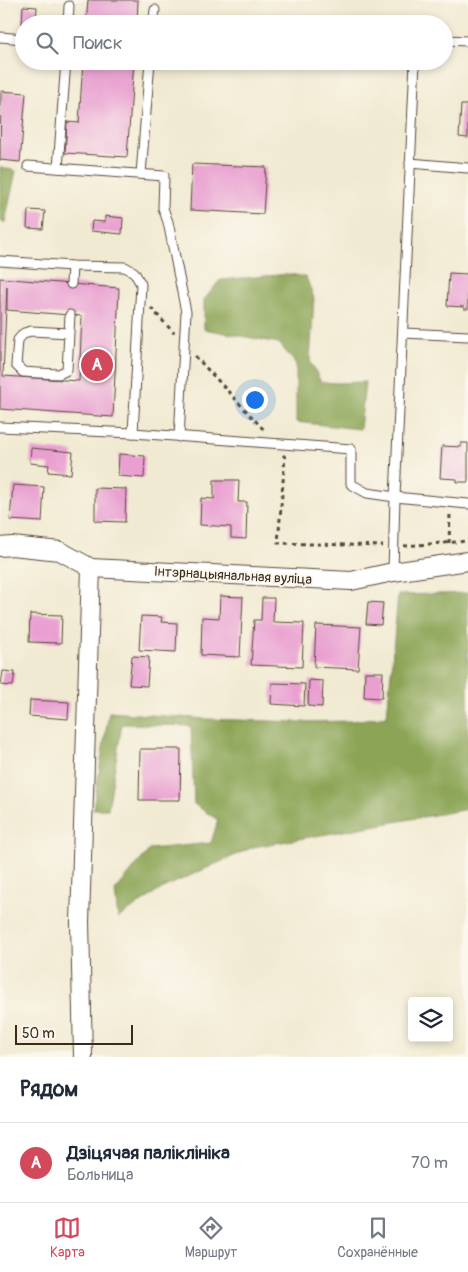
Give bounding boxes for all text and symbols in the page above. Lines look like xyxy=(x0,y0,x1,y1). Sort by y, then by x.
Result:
search box xyxy=(15,15,453,70)
icon: search xyxy=(33,29,61,57)
text: Поиск xyxy=(73,31,123,55)
pin: A xyxy=(81,346,113,384)
your location xyxy=(242,387,268,413)
street label: Інтэрнацыянальная вуліца xyxy=(153,563,312,588)
map controls xyxy=(408,997,453,1042)
button: layers xyxy=(408,997,453,1042)
scale bar xyxy=(15,1022,132,1045)
text: 50 m xyxy=(22,1025,55,1042)
text: Рядом xyxy=(20,1076,78,1103)
text: Дзіцячая паліклініка xyxy=(67,1141,230,1165)
text: A xyxy=(31,1153,41,1173)
text: 70 m xyxy=(411,1153,448,1173)
text: Больница xyxy=(67,1165,134,1185)
tab: Карта xyxy=(50,1214,85,1261)
tab: Маршрут xyxy=(185,1214,237,1261)
tab: Сохранённые xyxy=(337,1214,418,1261)

